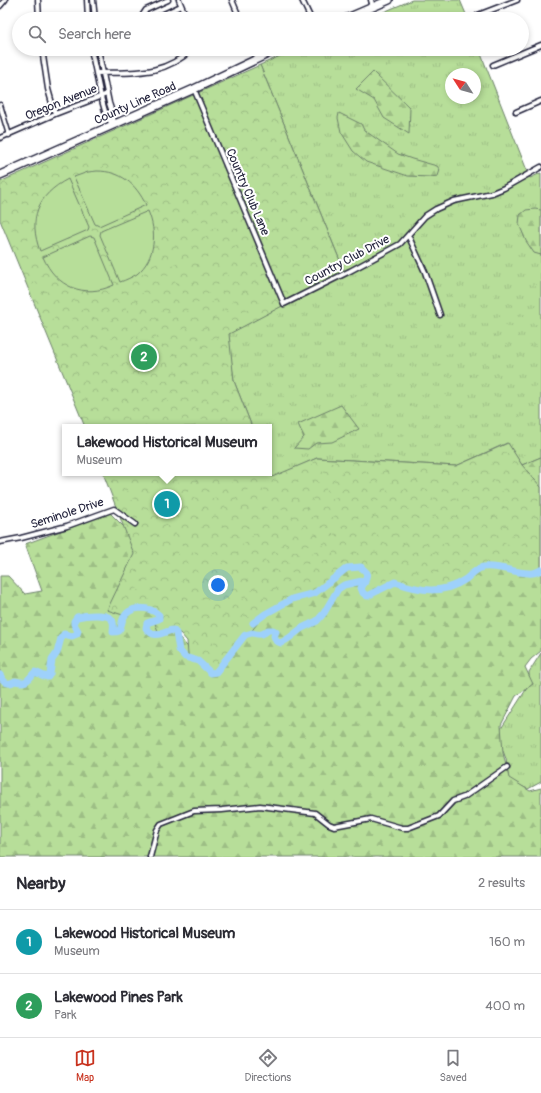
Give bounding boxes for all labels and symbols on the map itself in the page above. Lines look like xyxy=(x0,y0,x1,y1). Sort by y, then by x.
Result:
north arrow xyxy=(445,68,481,104)
street label: County Line Road xyxy=(92,79,179,128)
street label: Oregon Avenue xyxy=(23,81,99,124)
street label: Country Club Lane xyxy=(222,147,273,238)
street label: Country Club Drive xyxy=(302,232,392,289)
pin: 2 xyxy=(131,342,157,372)
pin: 1 xyxy=(154,489,180,519)
street label: Seminole Drive xyxy=(29,495,106,532)
your location xyxy=(208,575,228,595)

